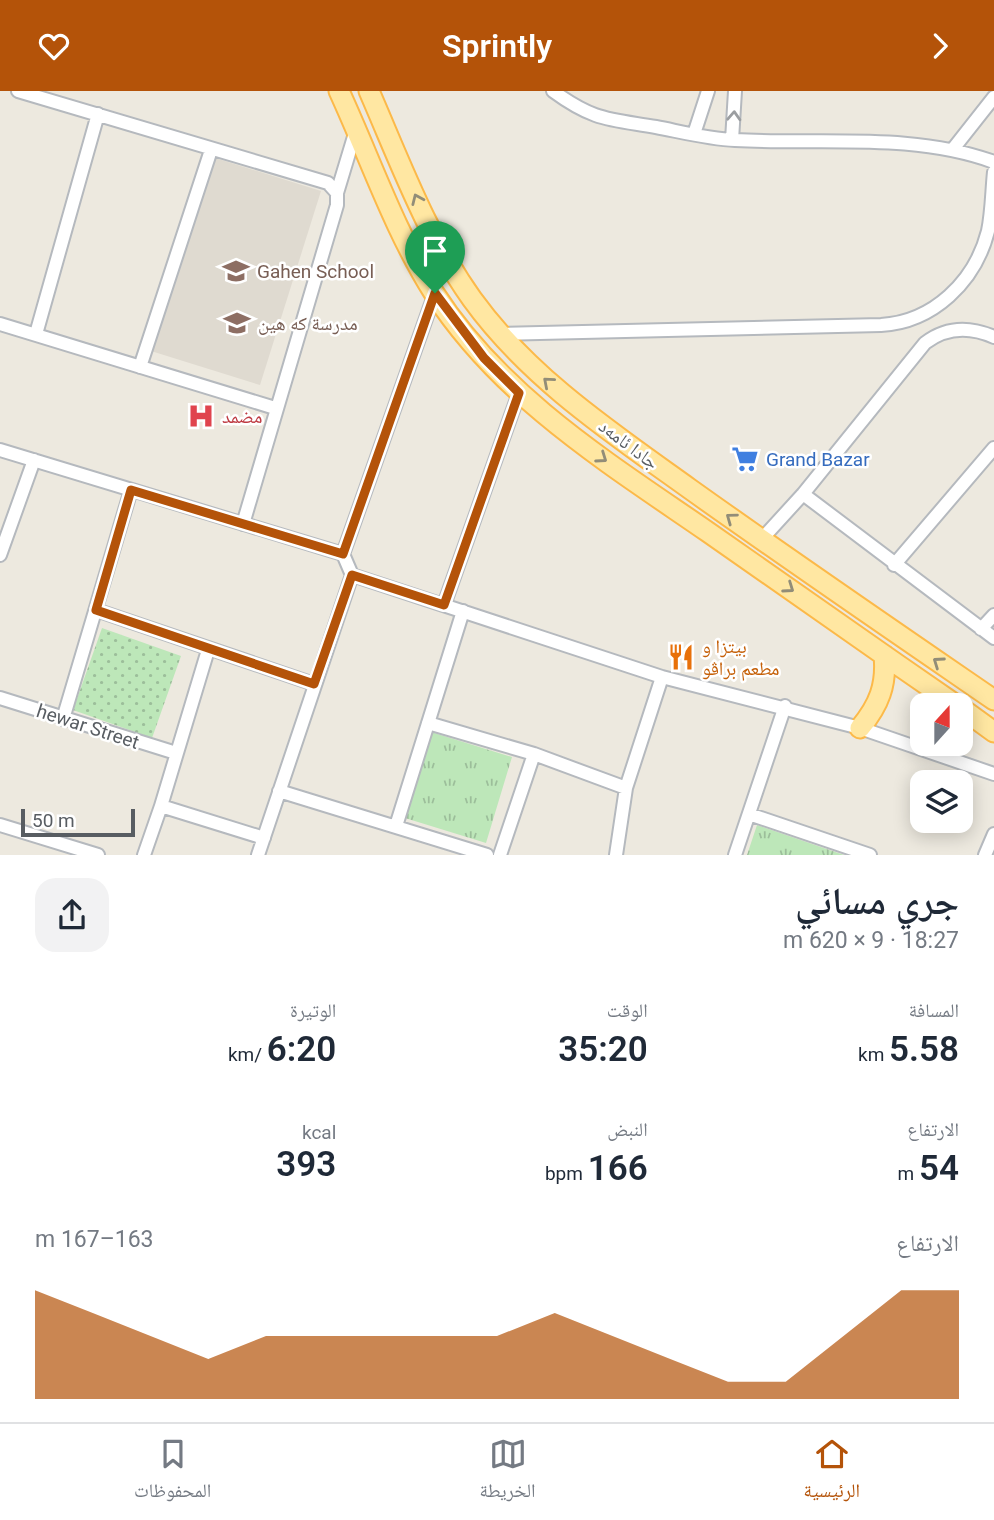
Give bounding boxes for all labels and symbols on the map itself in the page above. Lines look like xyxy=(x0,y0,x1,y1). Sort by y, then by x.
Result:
one-way arrow xyxy=(726,110,741,121)
one-way arrow xyxy=(411,194,425,206)
pin xyxy=(405,221,465,293)
school or university icon: Gahen School xyxy=(221,256,251,286)
place label: Gahen School xyxy=(257,260,374,283)
school or university icon: مدرسة كه هين xyxy=(222,308,252,338)
place label: مدرسة كه هين xyxy=(258,312,358,335)
one-way arrow xyxy=(544,378,557,390)
hospital icon: مضمد xyxy=(186,401,216,431)
place label: مضمد xyxy=(222,405,262,428)
street label: جادا ئامەد xyxy=(594,414,663,474)
supermarket icon: Grand Bazar xyxy=(730,444,760,474)
place label: Grand Bazar xyxy=(766,448,870,471)
one-way arrow xyxy=(594,450,607,462)
one-way arrow xyxy=(726,514,739,526)
one-way arrow xyxy=(781,580,794,592)
place label: بيتزا و مطعم براڤو xyxy=(702,635,780,681)
restaurant icon: بيتزا و مطعم براڤو xyxy=(666,642,696,672)
one-way arrow xyxy=(933,658,946,670)
north arrow xyxy=(910,693,973,756)
street label: hewar Street xyxy=(34,699,142,754)
scale bar xyxy=(21,806,135,838)

